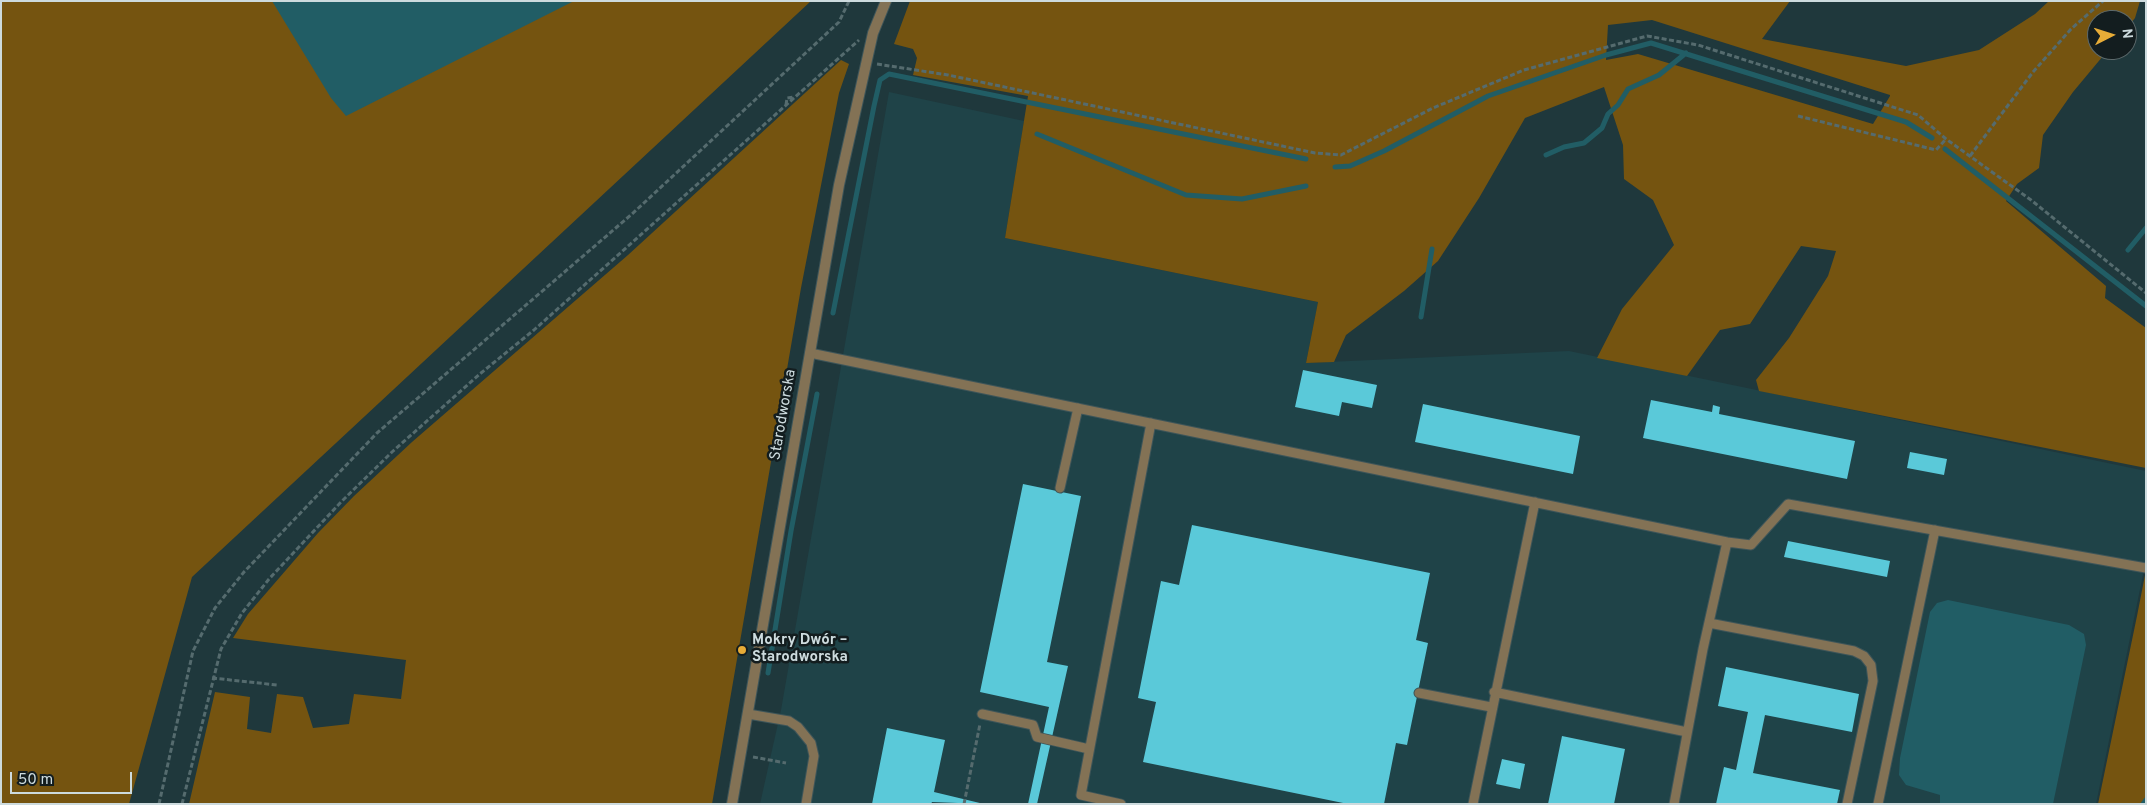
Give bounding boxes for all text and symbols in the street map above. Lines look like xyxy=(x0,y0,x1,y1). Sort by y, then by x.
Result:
north arrow xyxy=(2087,10,2137,60)
text: N xyxy=(2118,28,2135,39)
street label: Starodworska xyxy=(767,368,801,462)
place label: Mokry Dwór – Starodworska xyxy=(752,632,848,667)
marker: Mokry Dwór – Starodworska xyxy=(736,644,748,656)
scale bar xyxy=(12,762,135,794)
text: 50 m xyxy=(18,771,53,790)

